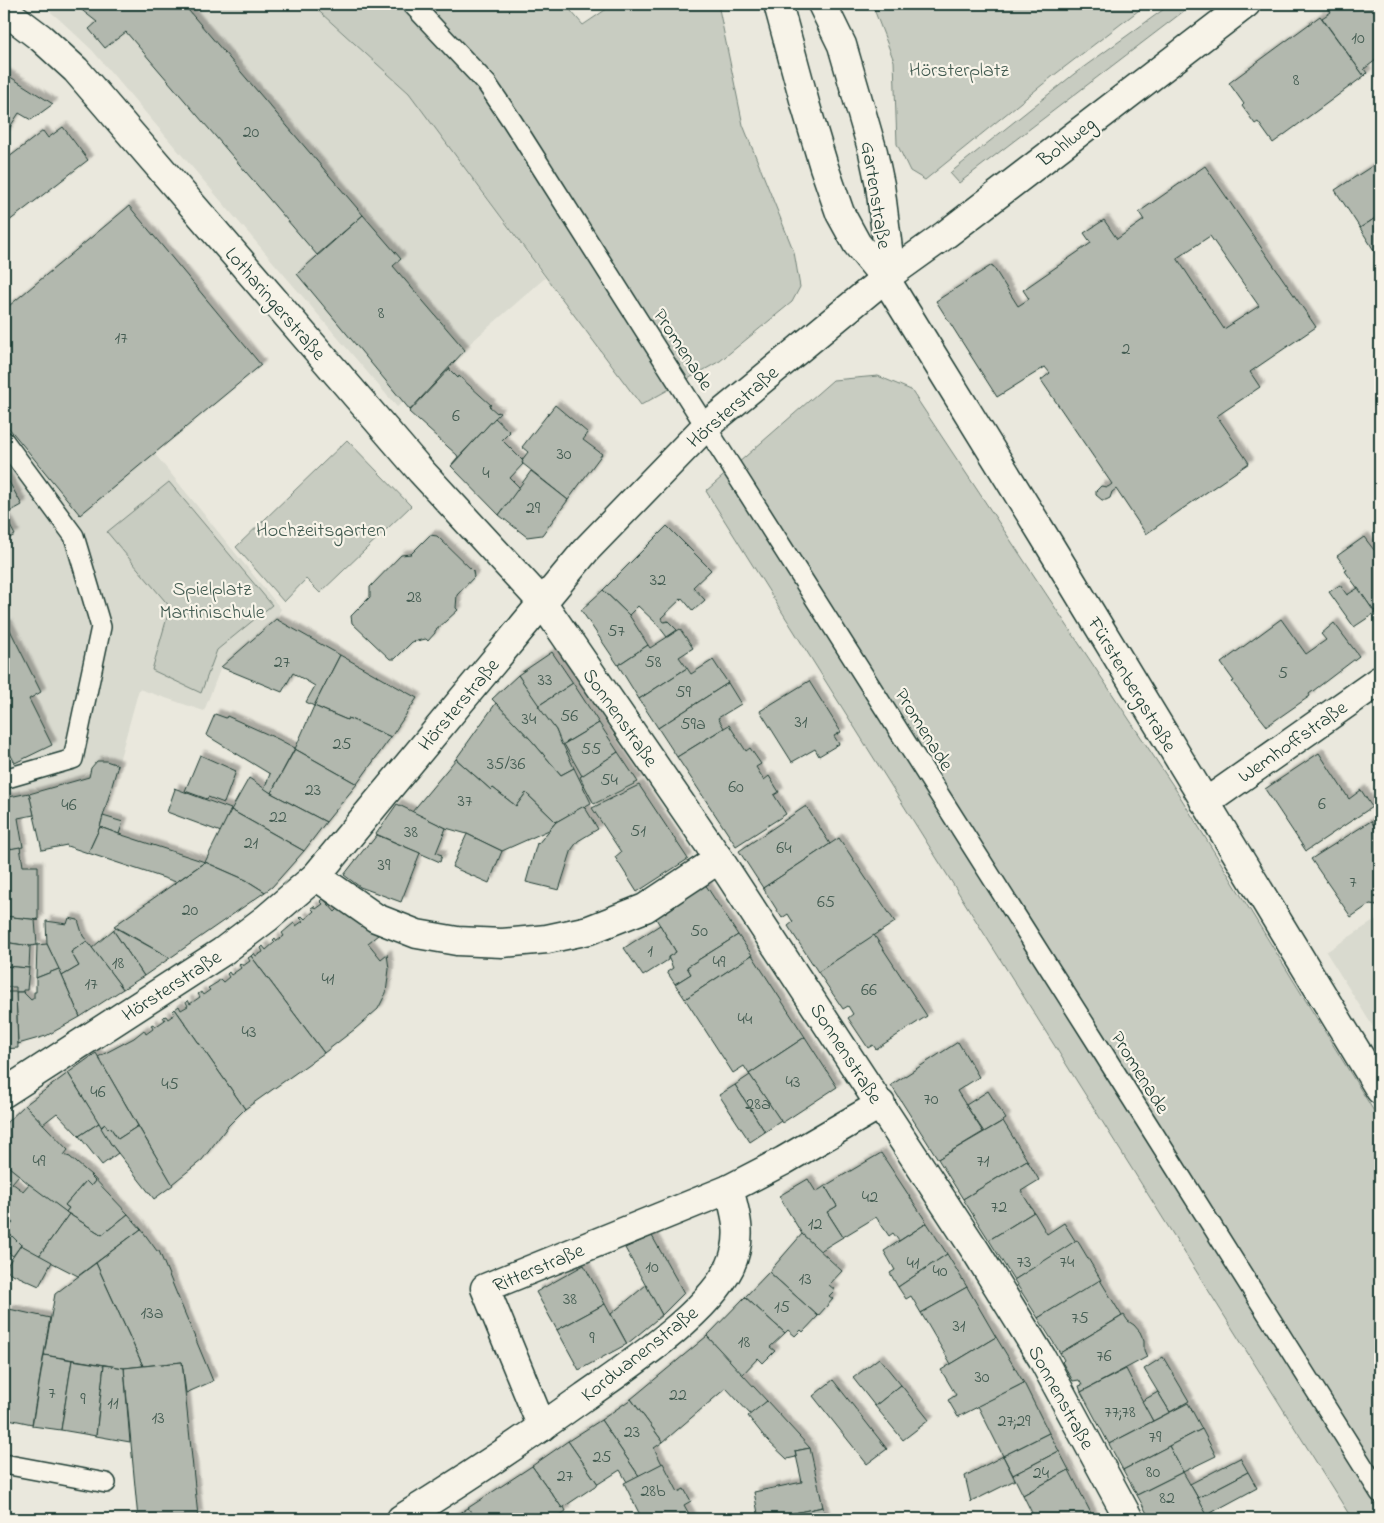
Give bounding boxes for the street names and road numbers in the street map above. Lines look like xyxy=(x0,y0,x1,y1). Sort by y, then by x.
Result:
street label: Bohlweg xyxy=(1031,111,1104,176)
street label: Gartenstraße xyxy=(852,140,897,251)
street label: Lotharingerstraße xyxy=(216,242,332,368)
street label: Promenade xyxy=(645,304,719,397)
street label: Hörsterstraße xyxy=(681,360,786,456)
street label: Fürstenbergstraße xyxy=(1078,611,1183,759)
street label: Hörsterstraße xyxy=(412,653,508,758)
street label: Sonnenstraße xyxy=(574,663,664,774)
street label: Promenade xyxy=(886,683,960,777)
street label: Wemhoffstraße xyxy=(1233,695,1354,792)
street label: Hörsterstraße xyxy=(117,944,228,1030)
street label: Sonnenstraße xyxy=(801,998,888,1111)
street label: Promenade xyxy=(1102,1026,1176,1120)
street label: Ritterstraße xyxy=(489,1237,589,1302)
street label: Korduanenstraße xyxy=(576,1300,705,1410)
street label: Sonnenstraße xyxy=(1019,1341,1100,1456)

